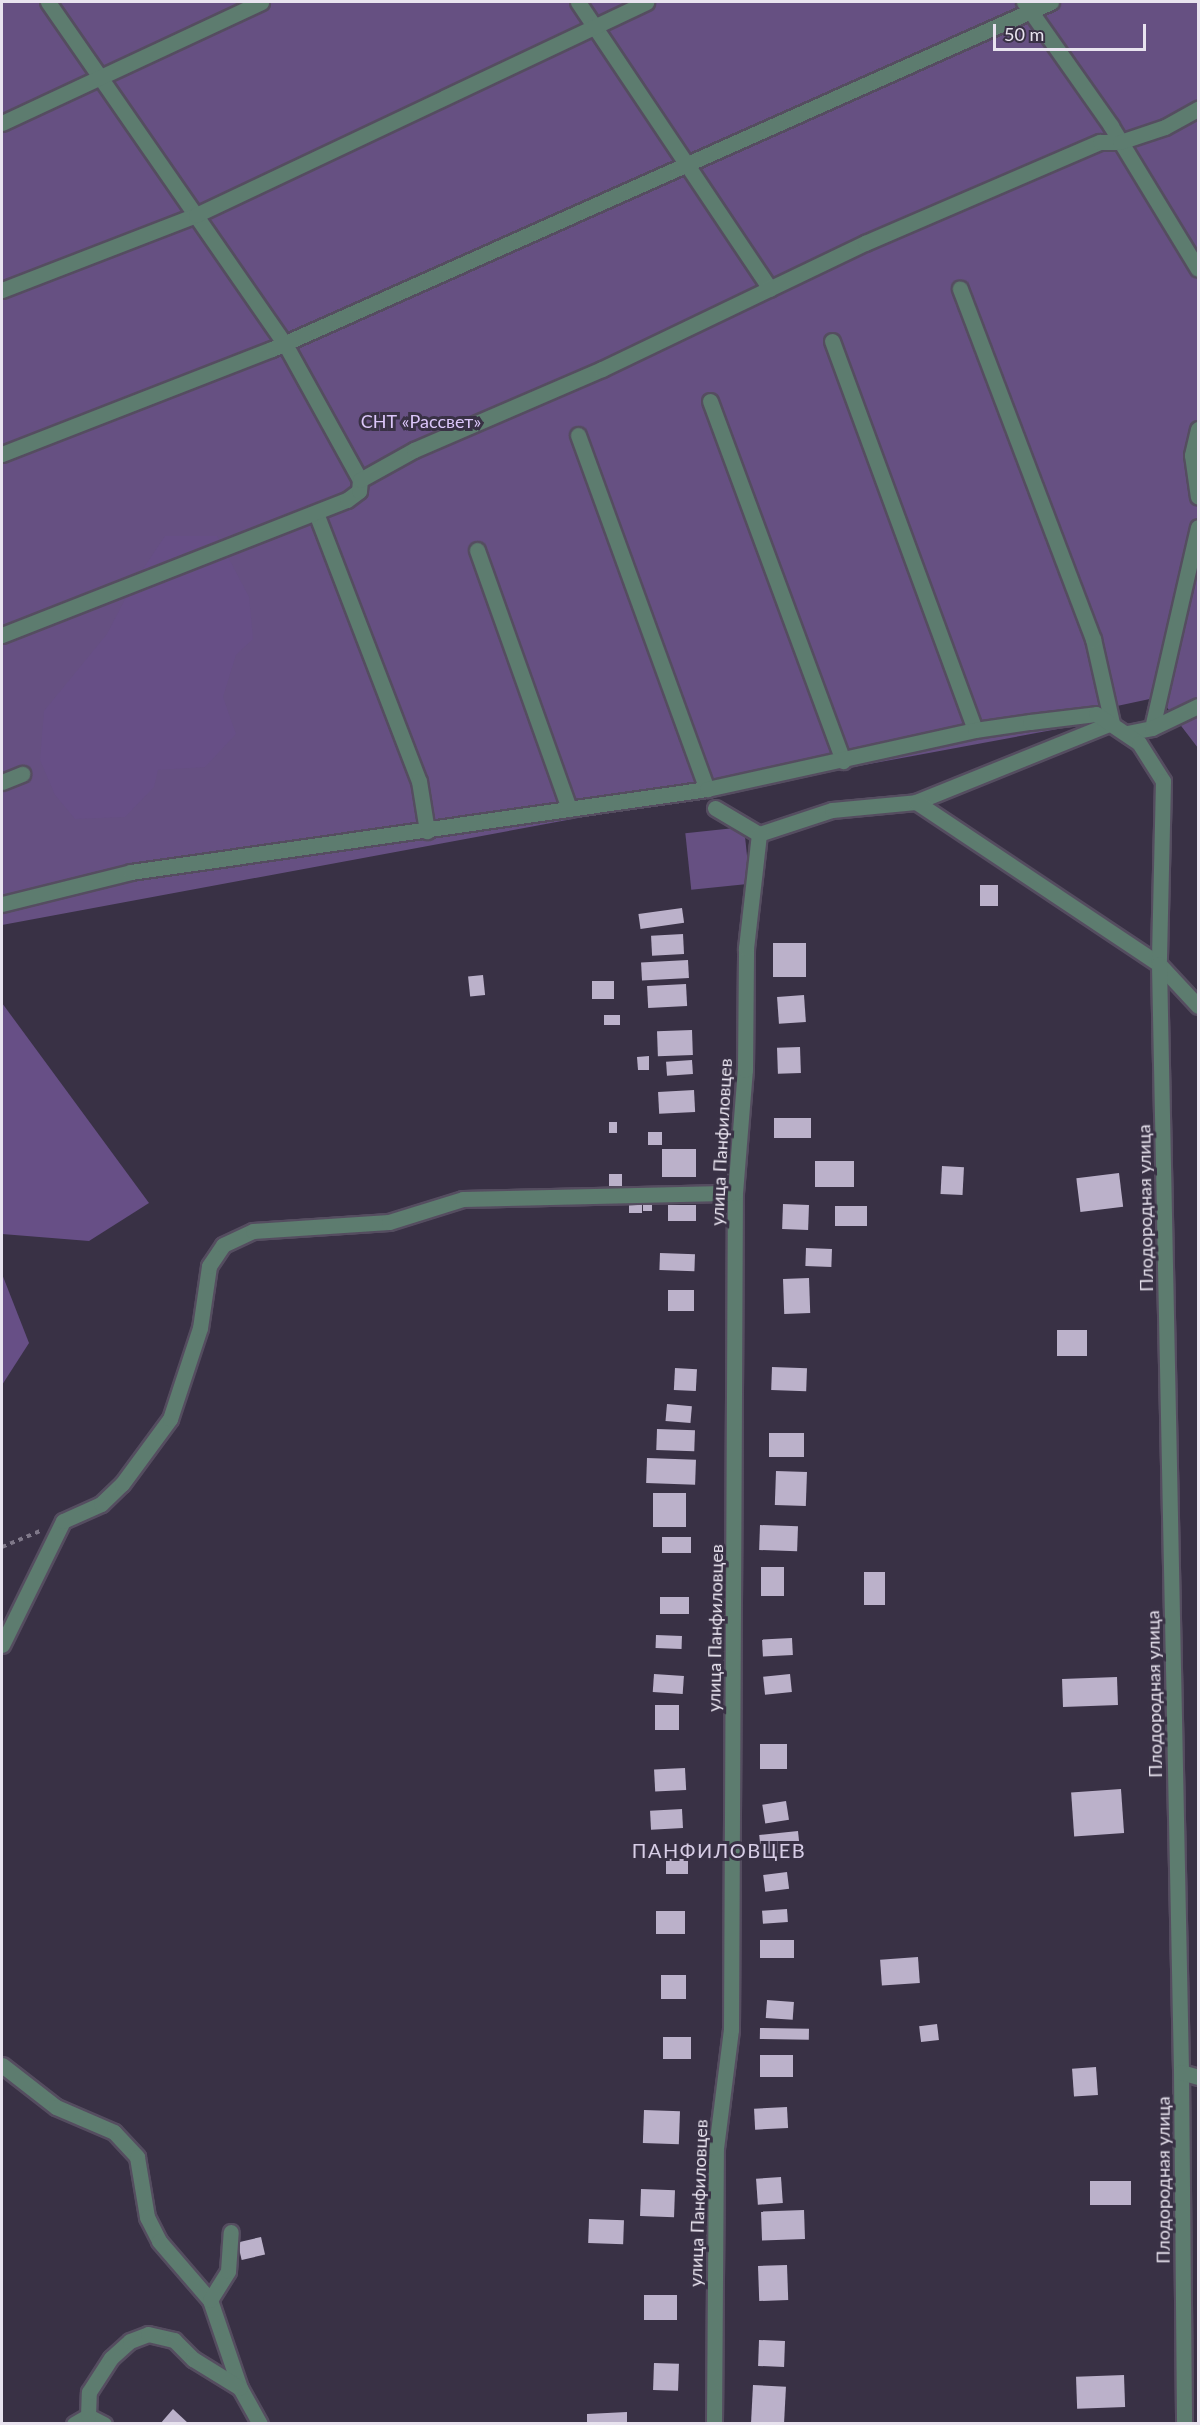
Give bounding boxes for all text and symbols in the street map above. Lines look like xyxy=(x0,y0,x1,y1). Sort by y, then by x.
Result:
scale bar xyxy=(996,12,1149,50)
text: 50 m xyxy=(1004,23,1044,45)
park label: СНТ «Рассвет» xyxy=(361,410,481,432)
street label: улица Панфиловцев xyxy=(706,1058,736,1226)
street label: Плодородная улица xyxy=(1133,1124,1157,1292)
street label: улица Панфиловцев xyxy=(703,1544,727,1712)
street label: Плодородная улица xyxy=(1142,1610,1166,1778)
district label: ПАНФИЛОВЦЕВ xyxy=(632,1838,806,1862)
street label: Плодородная улица xyxy=(1152,2096,1174,2264)
street label: улица Панфиловцев xyxy=(684,2119,712,2287)

